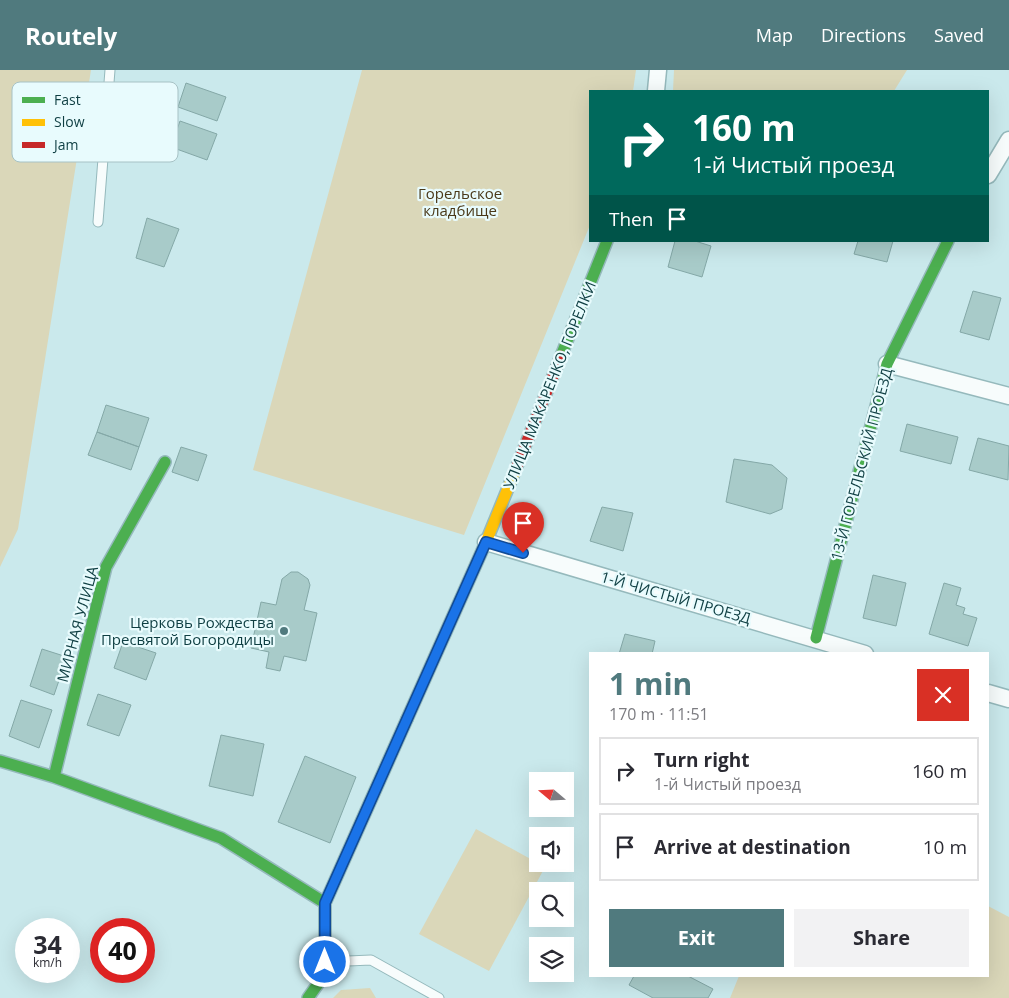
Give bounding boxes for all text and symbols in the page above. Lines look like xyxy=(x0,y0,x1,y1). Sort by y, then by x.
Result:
text: Routely xyxy=(25,19,117,52)
text: Map xyxy=(756,23,793,47)
text: Directions xyxy=(821,23,906,47)
text: Saved xyxy=(934,23,984,47)
legend xyxy=(12,82,178,162)
text: Fast xyxy=(54,90,81,109)
text: 160 m xyxy=(692,104,796,151)
icon: right xyxy=(609,110,674,175)
text: Slow xyxy=(54,112,85,131)
text: Jam xyxy=(52,135,79,154)
text: 1-й Чистый проезд xyxy=(692,149,894,179)
park label: Горельское кладбище xyxy=(418,183,502,220)
icon: arrive xyxy=(663,205,691,233)
text: Then xyxy=(609,206,653,232)
street label: УЛИЦА МАКАРЕНКО, ГОРЕЛКИ xyxy=(498,278,600,492)
street label: 13-Й ГОРЕЛЬСКИЙ ПРОЕЗД xyxy=(826,366,896,562)
pin xyxy=(502,502,544,553)
icon: arrive xyxy=(509,509,537,537)
street label: МИРНАЯ УЛИЦА xyxy=(52,563,102,684)
street label: 1-Й ЧИСТЫЙ ПРОЕЗД xyxy=(599,566,753,628)
place label: Церковь Рождества Пресвятой Богородицы xyxy=(101,612,274,649)
marker: Церковь Рождества Пресвятой Богородицы xyxy=(278,625,290,637)
text: 1 min xyxy=(609,663,692,704)
button: close xyxy=(917,669,969,721)
text: 170 m · 11:51 xyxy=(609,703,709,725)
text: Turn right xyxy=(654,747,749,773)
icon: right xyxy=(611,757,639,785)
text: 160 m xyxy=(912,758,967,784)
north arrow xyxy=(529,772,574,818)
map controls xyxy=(529,772,574,982)
text: 1-й Чистый проезд xyxy=(654,773,801,795)
button: sound xyxy=(529,827,574,872)
icon: arrive xyxy=(611,833,639,861)
text: Arrive at destination xyxy=(654,834,851,860)
text: 10 m xyxy=(923,834,967,860)
button: search xyxy=(529,882,574,927)
button: Exit xyxy=(609,909,784,967)
button: Share xyxy=(794,909,969,967)
speed limit sign: 40 xyxy=(90,918,155,983)
text: 34 xyxy=(33,927,62,961)
position arrow xyxy=(298,935,350,987)
button: layers xyxy=(529,937,574,982)
text: km/h xyxy=(33,954,62,971)

